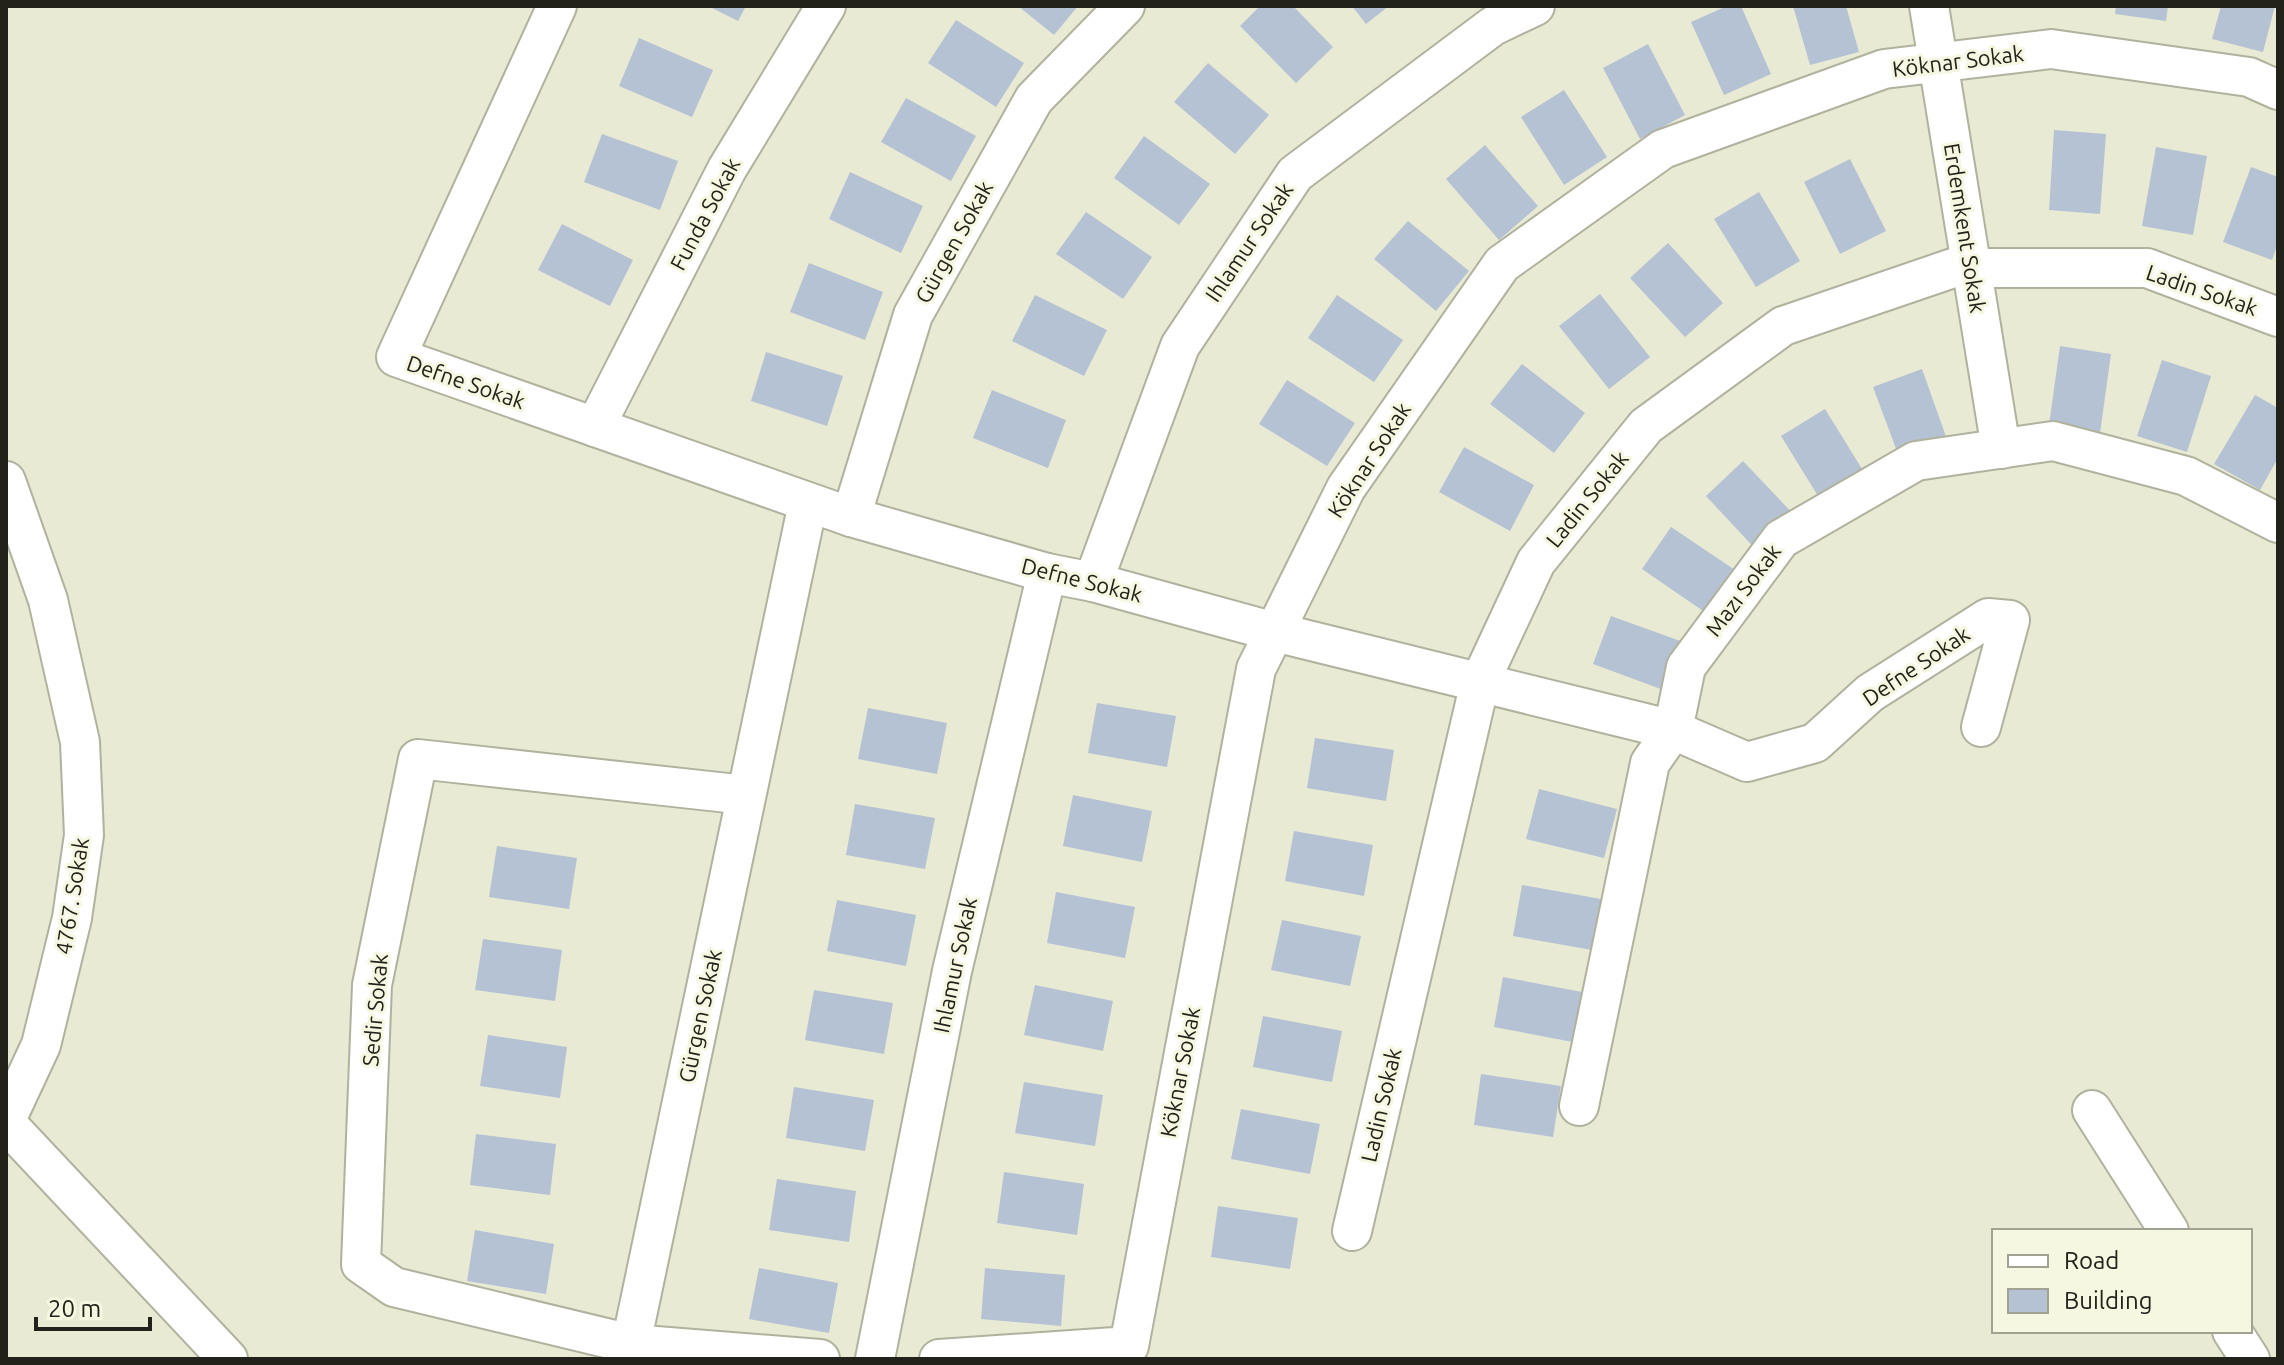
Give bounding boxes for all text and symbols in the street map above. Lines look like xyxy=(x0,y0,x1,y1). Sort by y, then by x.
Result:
street label: Köknar Sokak xyxy=(1891,40,2025,81)
street label: Erdemkent Sokak xyxy=(1940,141,1991,315)
street label: Funda Sokak xyxy=(665,153,745,274)
street label: Gürgen Sokak xyxy=(910,176,997,307)
street label: Ihlamur Sokak xyxy=(1200,177,1298,306)
street label: Ladin Sokak xyxy=(2143,259,2261,320)
street label: Defne Sokak xyxy=(404,350,529,413)
street label: Köknar Sokak xyxy=(1322,397,1415,522)
street label: Ladin Sokak xyxy=(1540,446,1633,552)
street label: Mazı Sokak xyxy=(1700,539,1785,641)
street label: Defne Sokak xyxy=(1019,552,1145,607)
street label: Defne Sokak xyxy=(1857,621,1974,711)
street label: 4767. Sokak xyxy=(50,836,93,956)
street label: Ihlamur Sokak xyxy=(928,895,981,1035)
street label: Gürgen Sokak xyxy=(673,947,726,1085)
street label: Sedir Sokak xyxy=(357,952,392,1067)
street label: Köknar Sokak xyxy=(1155,1005,1204,1139)
street label: Ladin Sokak xyxy=(1355,1045,1406,1164)
legend xyxy=(1992,1229,2252,1333)
text: Road xyxy=(2064,1247,2119,1274)
scale bar xyxy=(36,1281,150,1331)
text: Building xyxy=(2064,1287,2152,1314)
text: 20 m xyxy=(48,1295,101,1322)

